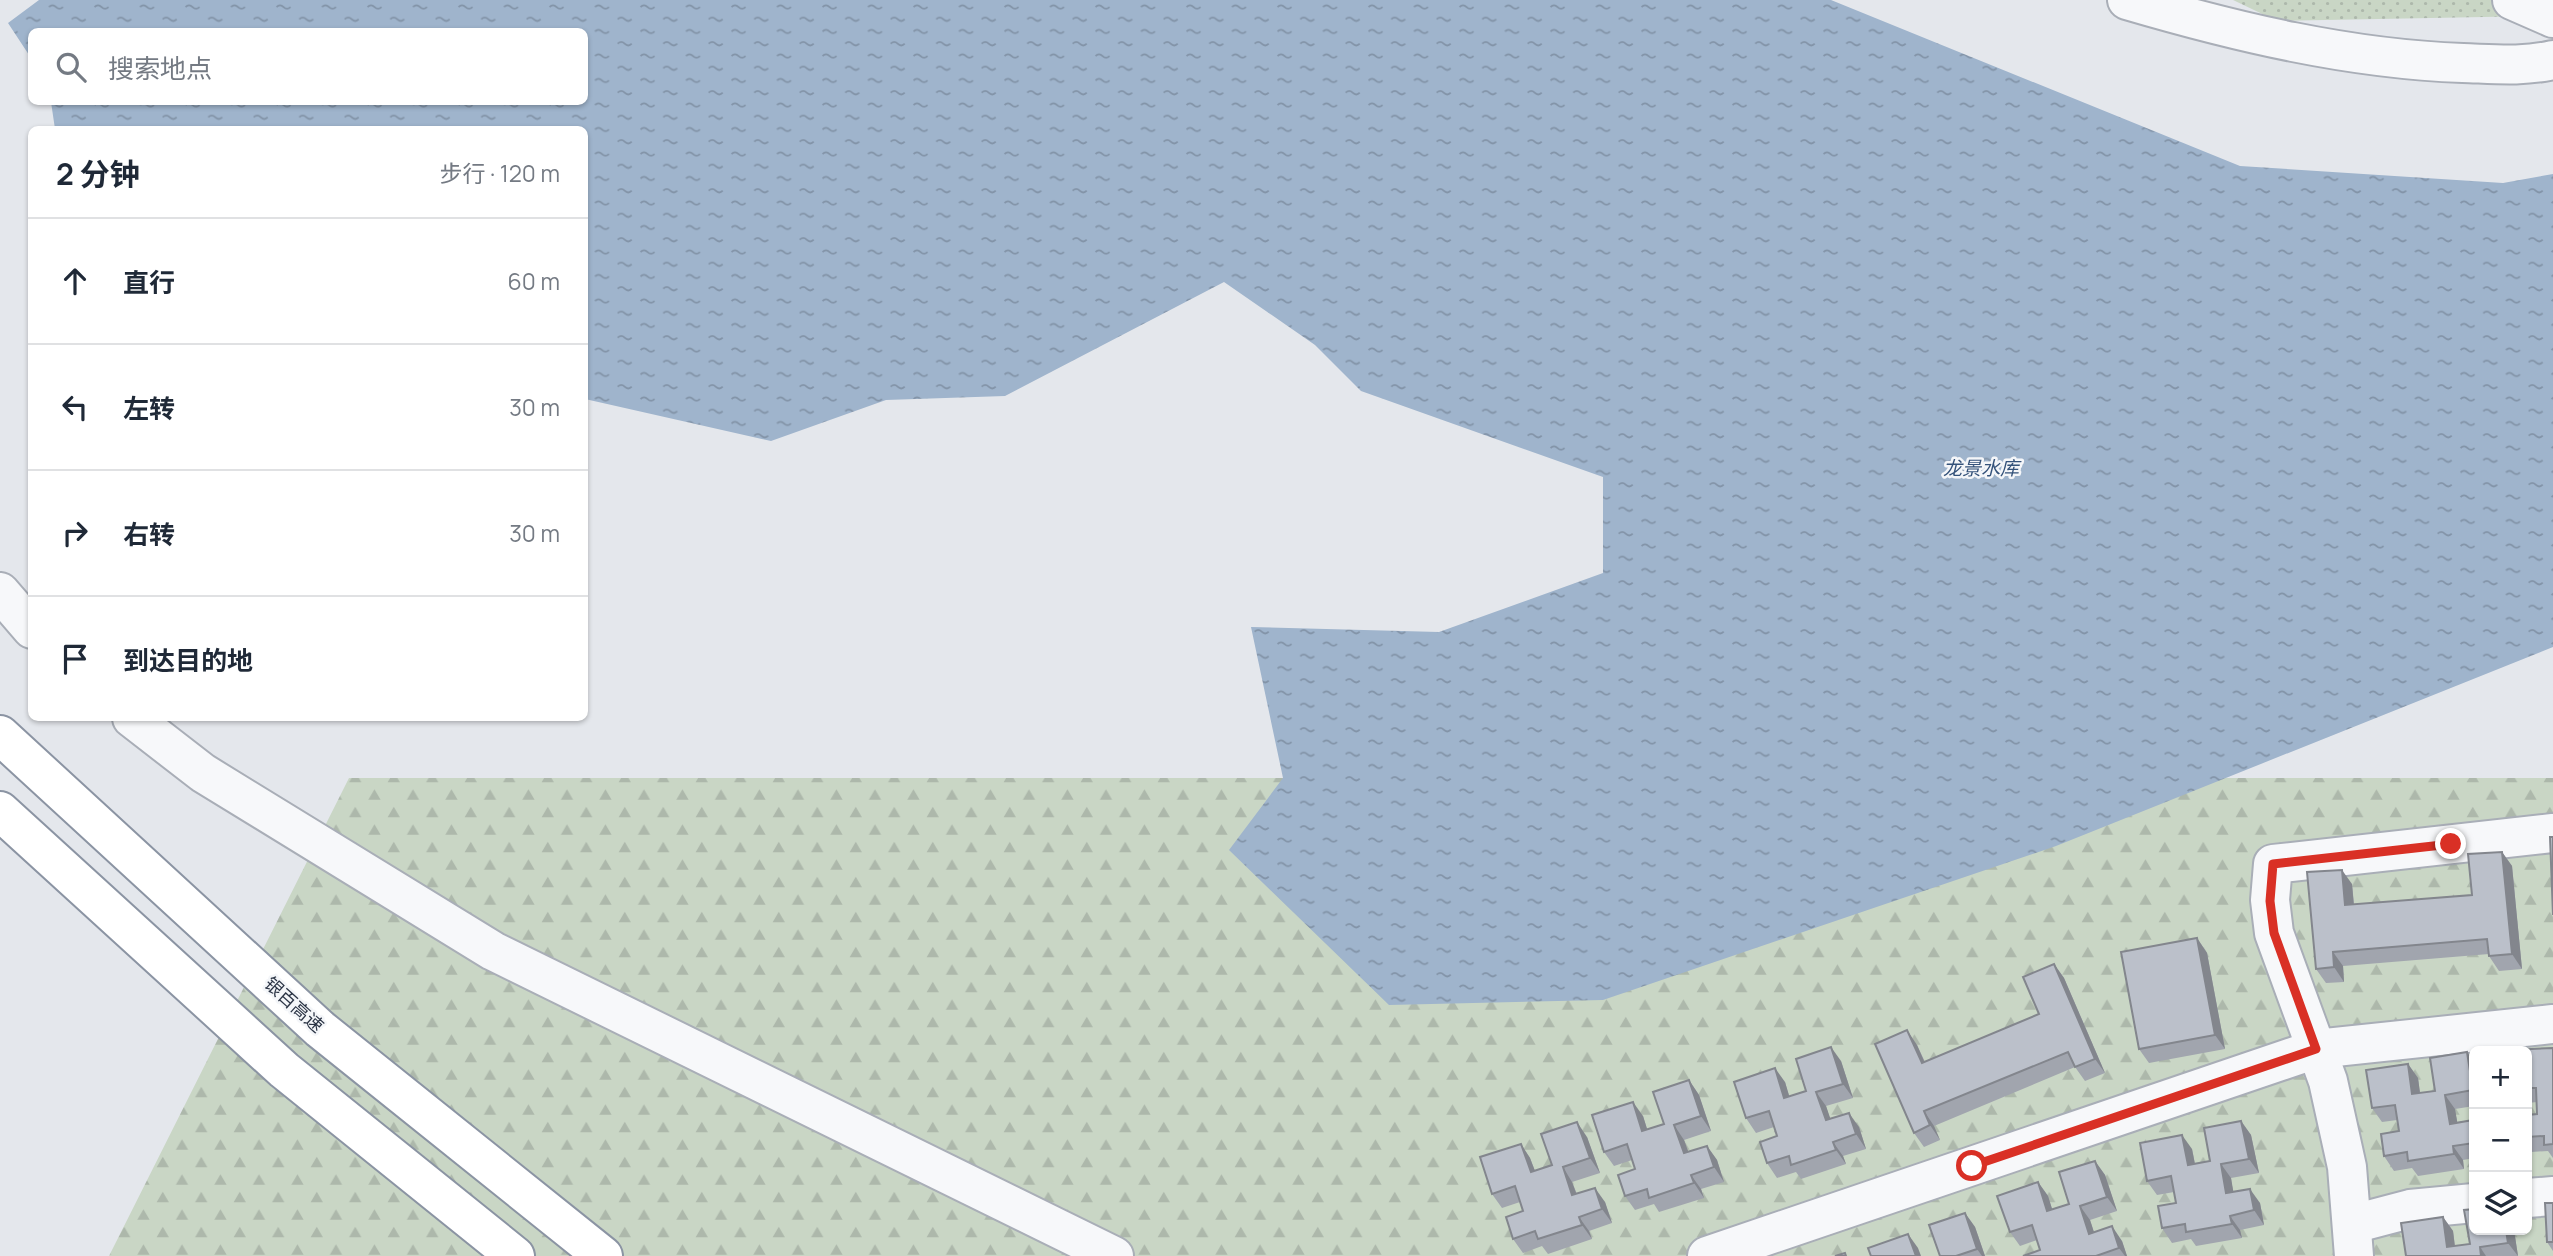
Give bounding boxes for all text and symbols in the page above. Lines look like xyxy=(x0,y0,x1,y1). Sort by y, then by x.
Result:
search box xyxy=(28,28,588,105)
icon: search xyxy=(52,48,90,86)
text: 搜索地点 xyxy=(108,50,212,86)
text: 2 分钟 xyxy=(56,153,140,194)
text: 步行 · 120 m xyxy=(439,157,560,189)
icon: ahead xyxy=(56,262,94,300)
text: 直行 xyxy=(123,264,175,300)
text: 60 m xyxy=(508,265,560,297)
icon: left xyxy=(56,388,94,426)
text: 左转 xyxy=(123,390,175,426)
text: 30 m xyxy=(509,391,560,423)
water label: 龙景水库 xyxy=(1943,455,2022,481)
icon: right xyxy=(56,514,94,552)
text: 右转 xyxy=(123,516,175,552)
text: 30 m xyxy=(509,517,560,549)
icon: arrive xyxy=(56,640,94,678)
text: 到达目的地 xyxy=(123,642,253,678)
route end xyxy=(2435,828,2466,859)
street label: 银百高速 xyxy=(260,971,329,1037)
map controls xyxy=(2469,1046,2532,1235)
button: + xyxy=(2469,1046,2532,1109)
button: − xyxy=(2469,1109,2532,1172)
route start xyxy=(1956,1150,1987,1181)
button: layers xyxy=(2469,1172,2532,1235)

